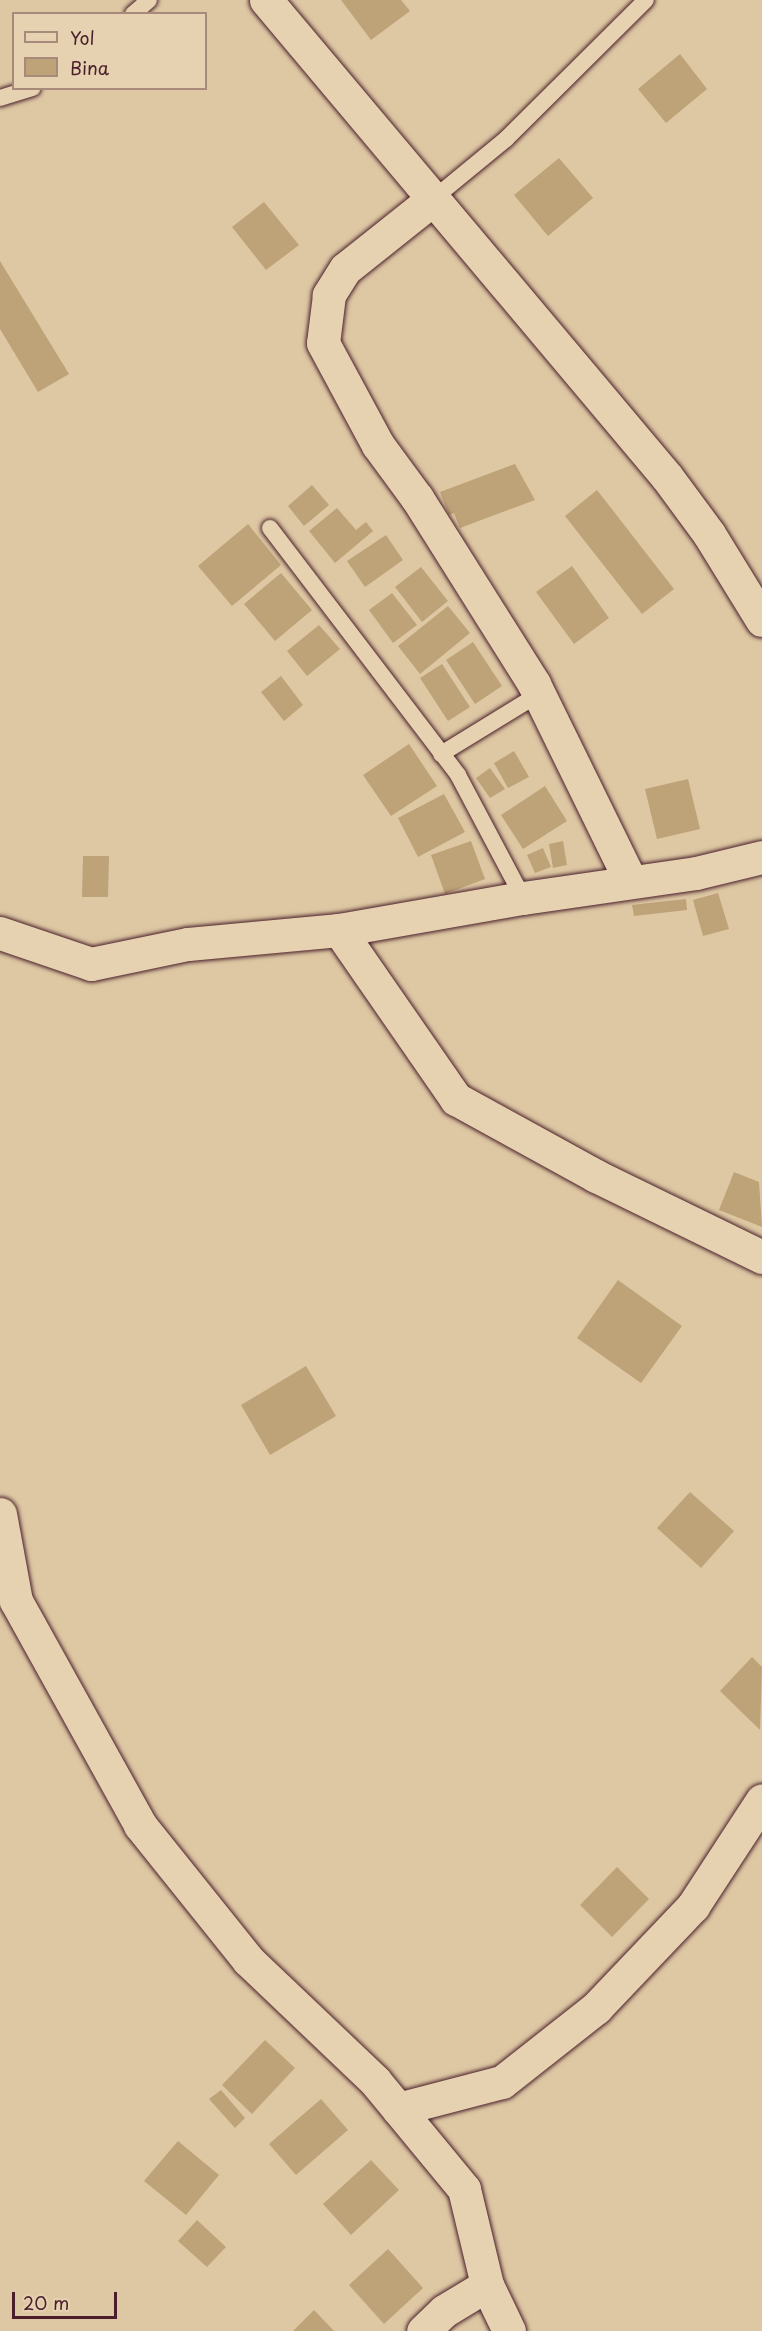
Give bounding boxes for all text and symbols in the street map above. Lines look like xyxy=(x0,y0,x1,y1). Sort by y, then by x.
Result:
legend xyxy=(12,12,207,90)
text: Yol xyxy=(70,24,95,51)
text: Bina xyxy=(70,54,109,81)
scale bar xyxy=(15,2280,120,2318)
text: 20 m xyxy=(23,2289,69,2316)

